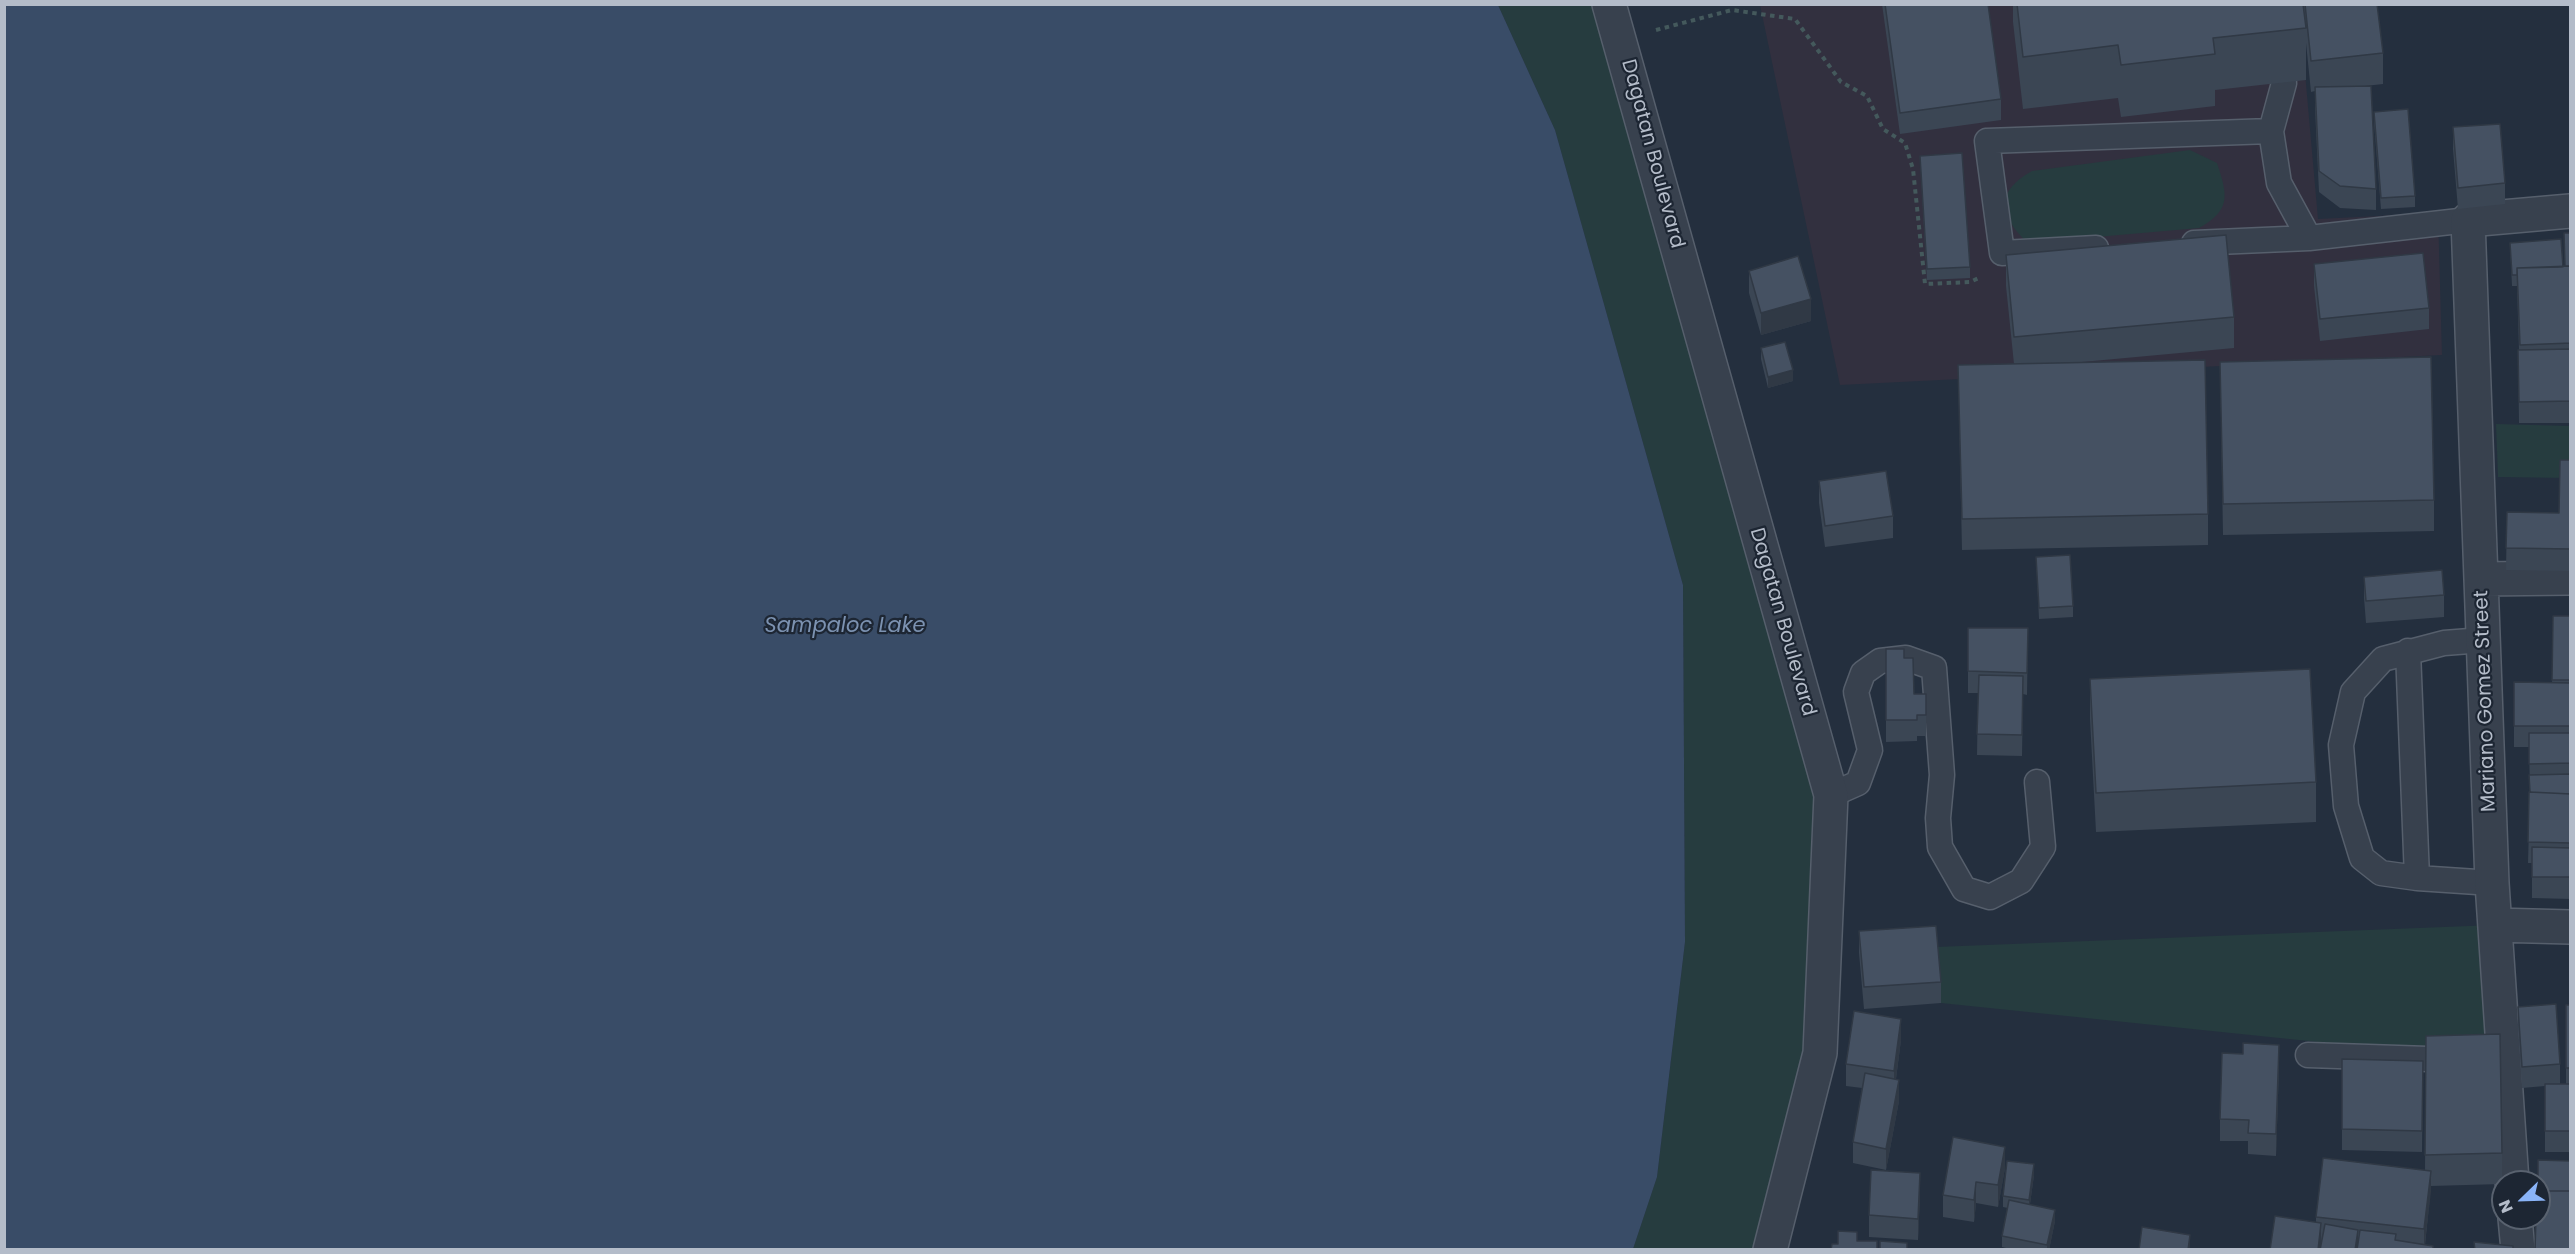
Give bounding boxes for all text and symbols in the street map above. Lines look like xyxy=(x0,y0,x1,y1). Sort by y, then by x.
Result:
street label: Dagatan Boulevard xyxy=(1615,57,1689,251)
street label: Dagatan Boulevard xyxy=(1744,525,1820,719)
street label: Mariano Gomez Street xyxy=(2470,590,2502,812)
water label: Sampaloc Lake xyxy=(764,614,926,640)
north arrow xyxy=(2491,1170,2551,1230)
text: N xyxy=(2493,1196,2519,1216)

